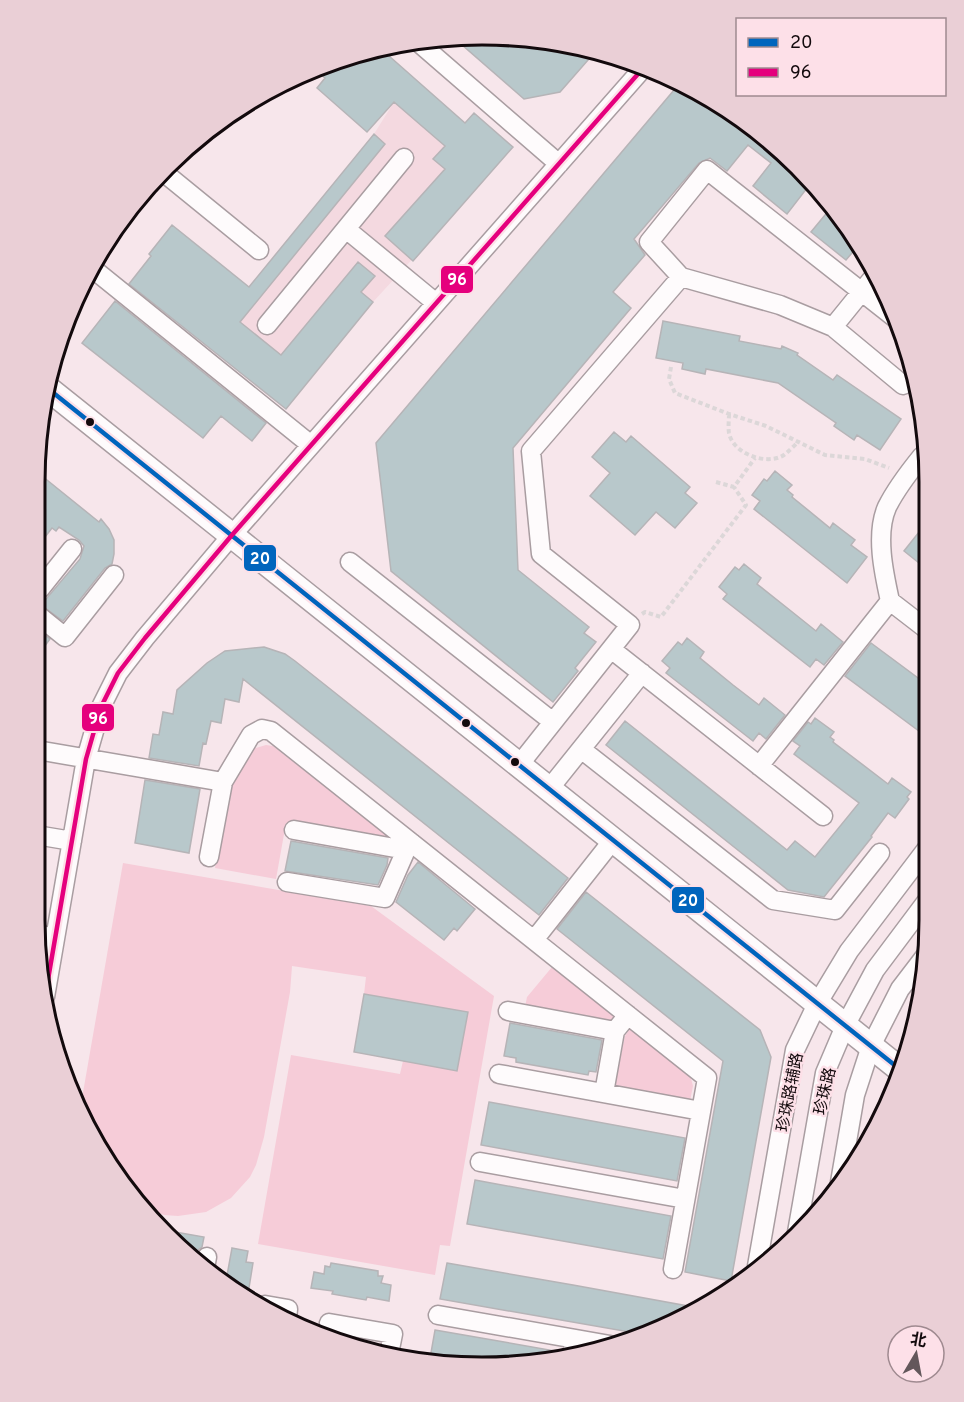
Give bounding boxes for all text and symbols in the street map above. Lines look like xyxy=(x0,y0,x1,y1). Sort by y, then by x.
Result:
legend xyxy=(736,18,946,96)
text: 20 xyxy=(790,32,813,55)
text: 96 xyxy=(790,62,812,85)
line badge: 96 xyxy=(440,265,474,294)
text: 96 xyxy=(447,271,467,291)
unlabelled marker xyxy=(84,416,96,428)
line badge: 20 xyxy=(243,544,277,572)
text: 20 xyxy=(250,550,270,570)
line badge: 96 xyxy=(81,703,115,732)
text: 96 xyxy=(88,710,108,730)
unlabelled marker xyxy=(460,717,472,729)
unlabelled marker xyxy=(509,756,521,768)
line badge: 20 xyxy=(671,886,705,914)
text: 20 xyxy=(678,892,698,912)
street label: 珍珠路辅路 xyxy=(773,1051,808,1134)
street label: 珍珠路 xyxy=(810,1066,841,1117)
north arrow xyxy=(886,1324,946,1384)
text: 北 xyxy=(909,1330,928,1352)

